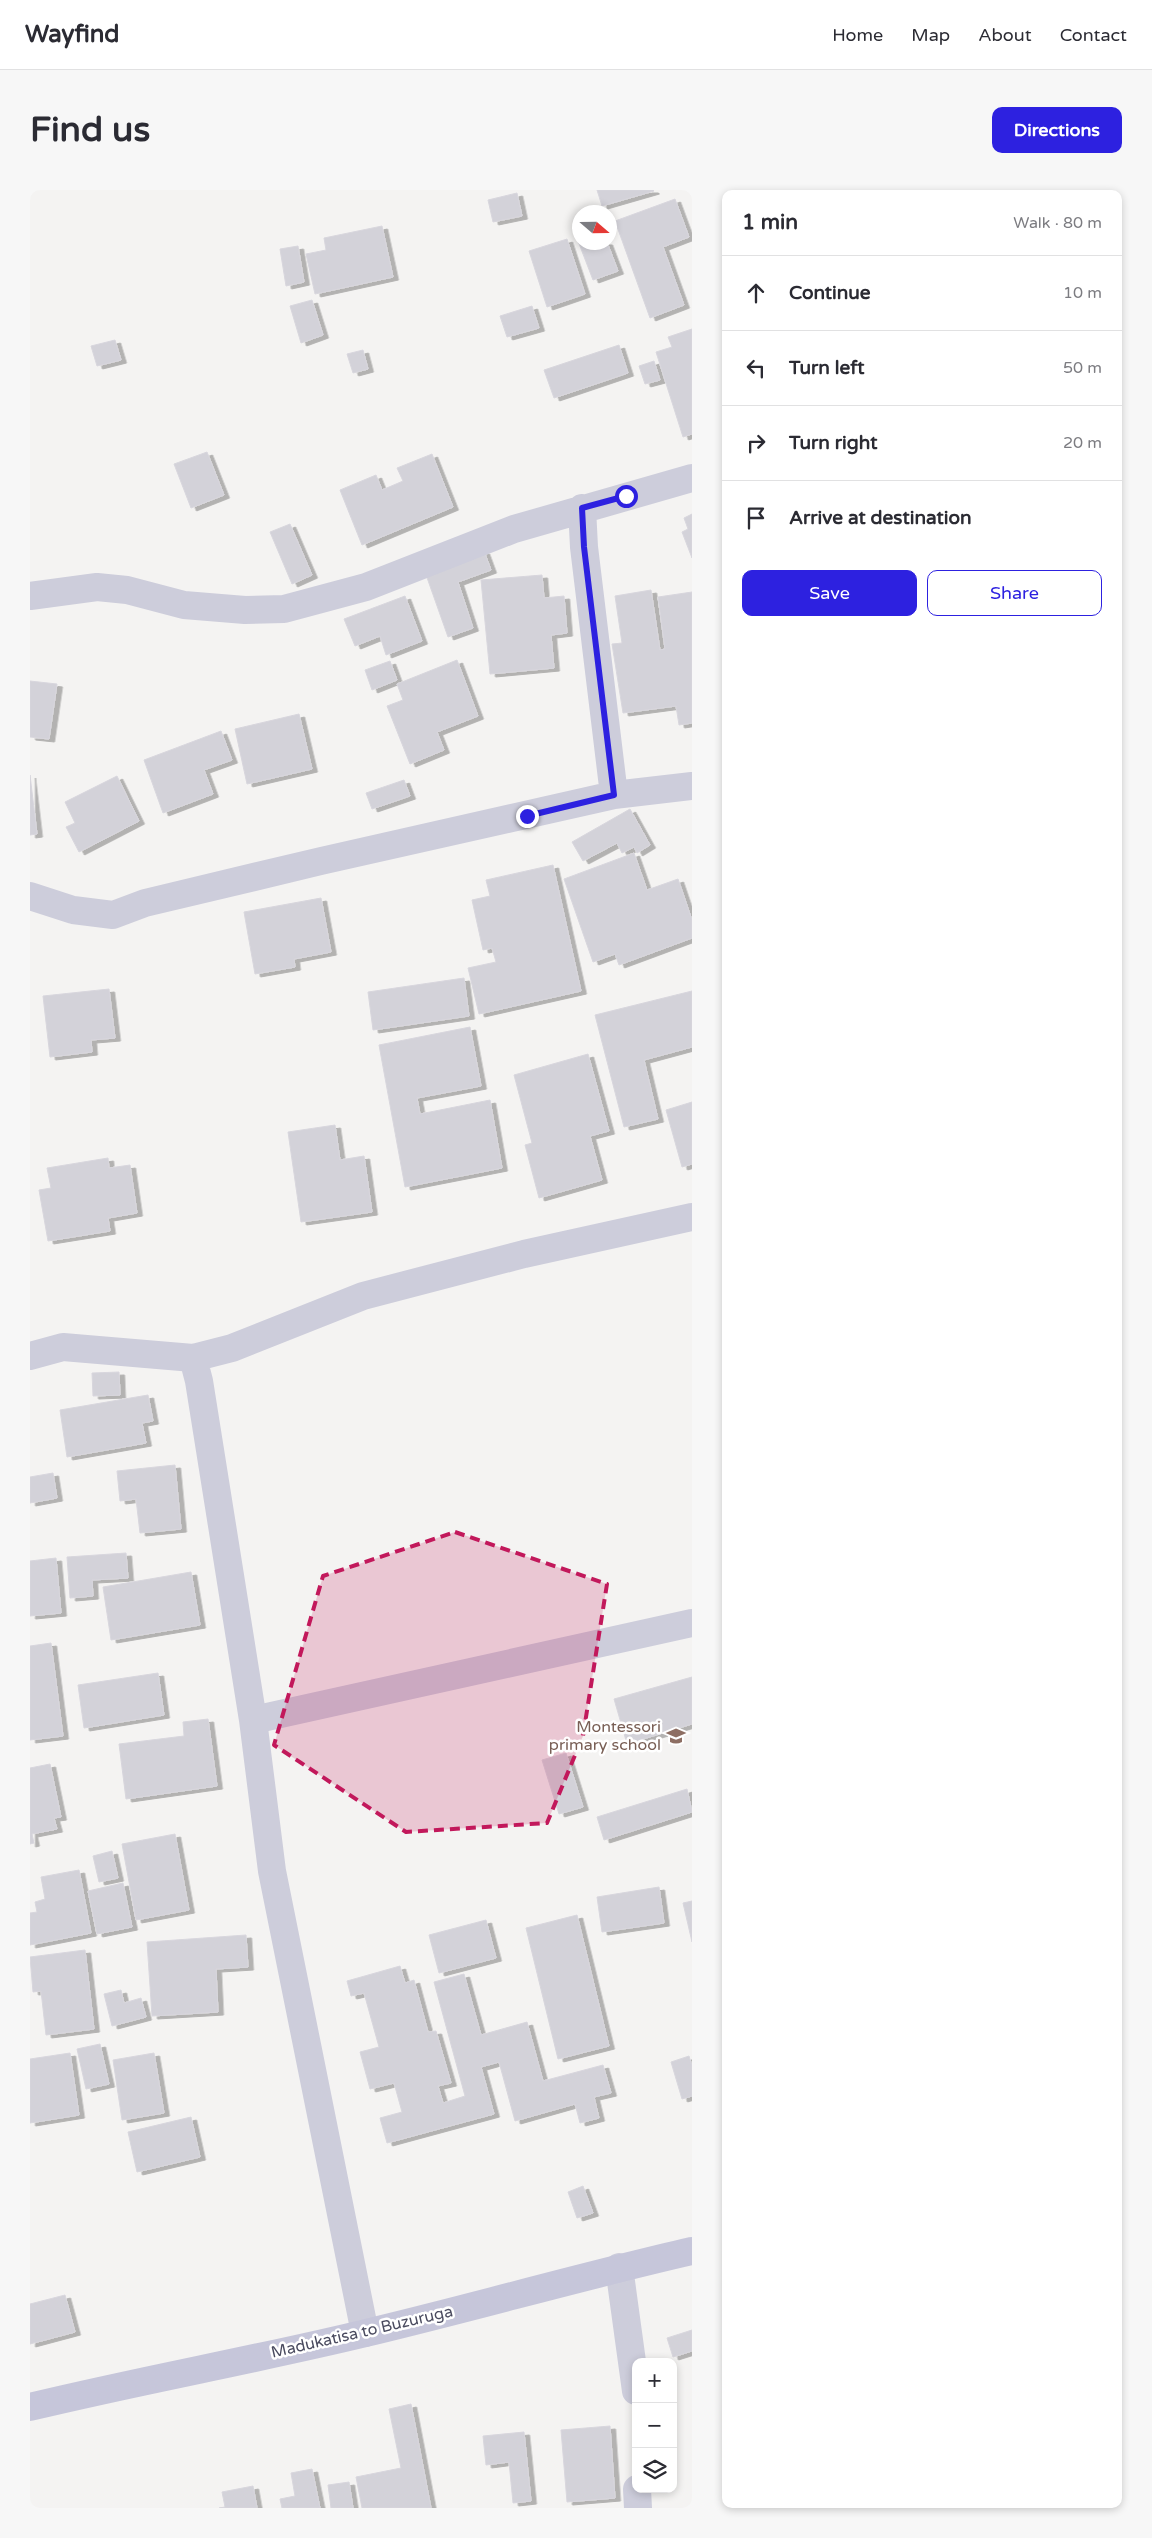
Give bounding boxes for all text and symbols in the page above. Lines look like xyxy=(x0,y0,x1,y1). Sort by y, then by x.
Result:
text: Wayfind xyxy=(25,20,120,49)
text: Home xyxy=(832,24,883,46)
text: Map xyxy=(911,24,950,46)
text: About xyxy=(978,24,1032,46)
text: Contact xyxy=(1060,24,1127,46)
button: Directions xyxy=(992,107,1122,153)
text: Find us xyxy=(30,109,150,151)
north arrow xyxy=(572,205,617,250)
text: 1 min xyxy=(742,210,798,235)
text: Walk · 80 m xyxy=(1013,213,1102,233)
icon: ahead xyxy=(742,279,770,307)
text: Continue xyxy=(789,282,871,304)
text: 10 m xyxy=(1063,283,1102,303)
icon: left xyxy=(742,354,770,382)
text: Turn left xyxy=(789,357,865,379)
text: 50 m xyxy=(1063,358,1102,378)
icon: right xyxy=(742,429,770,457)
text: Turn right xyxy=(789,432,877,454)
text: 20 m xyxy=(1063,433,1102,453)
route start xyxy=(615,485,638,508)
icon: arrive xyxy=(742,504,770,532)
text: Arrive at destination xyxy=(789,507,972,529)
button: Save xyxy=(742,570,917,616)
button: Share xyxy=(927,570,1102,616)
route end xyxy=(516,805,539,828)
place label: Montessori primary school xyxy=(549,1717,661,1755)
school or university icon: Montessori primary school xyxy=(665,1725,687,1747)
street label: Madukatisa to Buzuruga xyxy=(269,2301,455,2363)
map controls xyxy=(632,2358,677,2493)
button: + xyxy=(632,2358,677,2403)
button: − xyxy=(632,2403,677,2448)
button: layers xyxy=(632,2448,677,2493)

